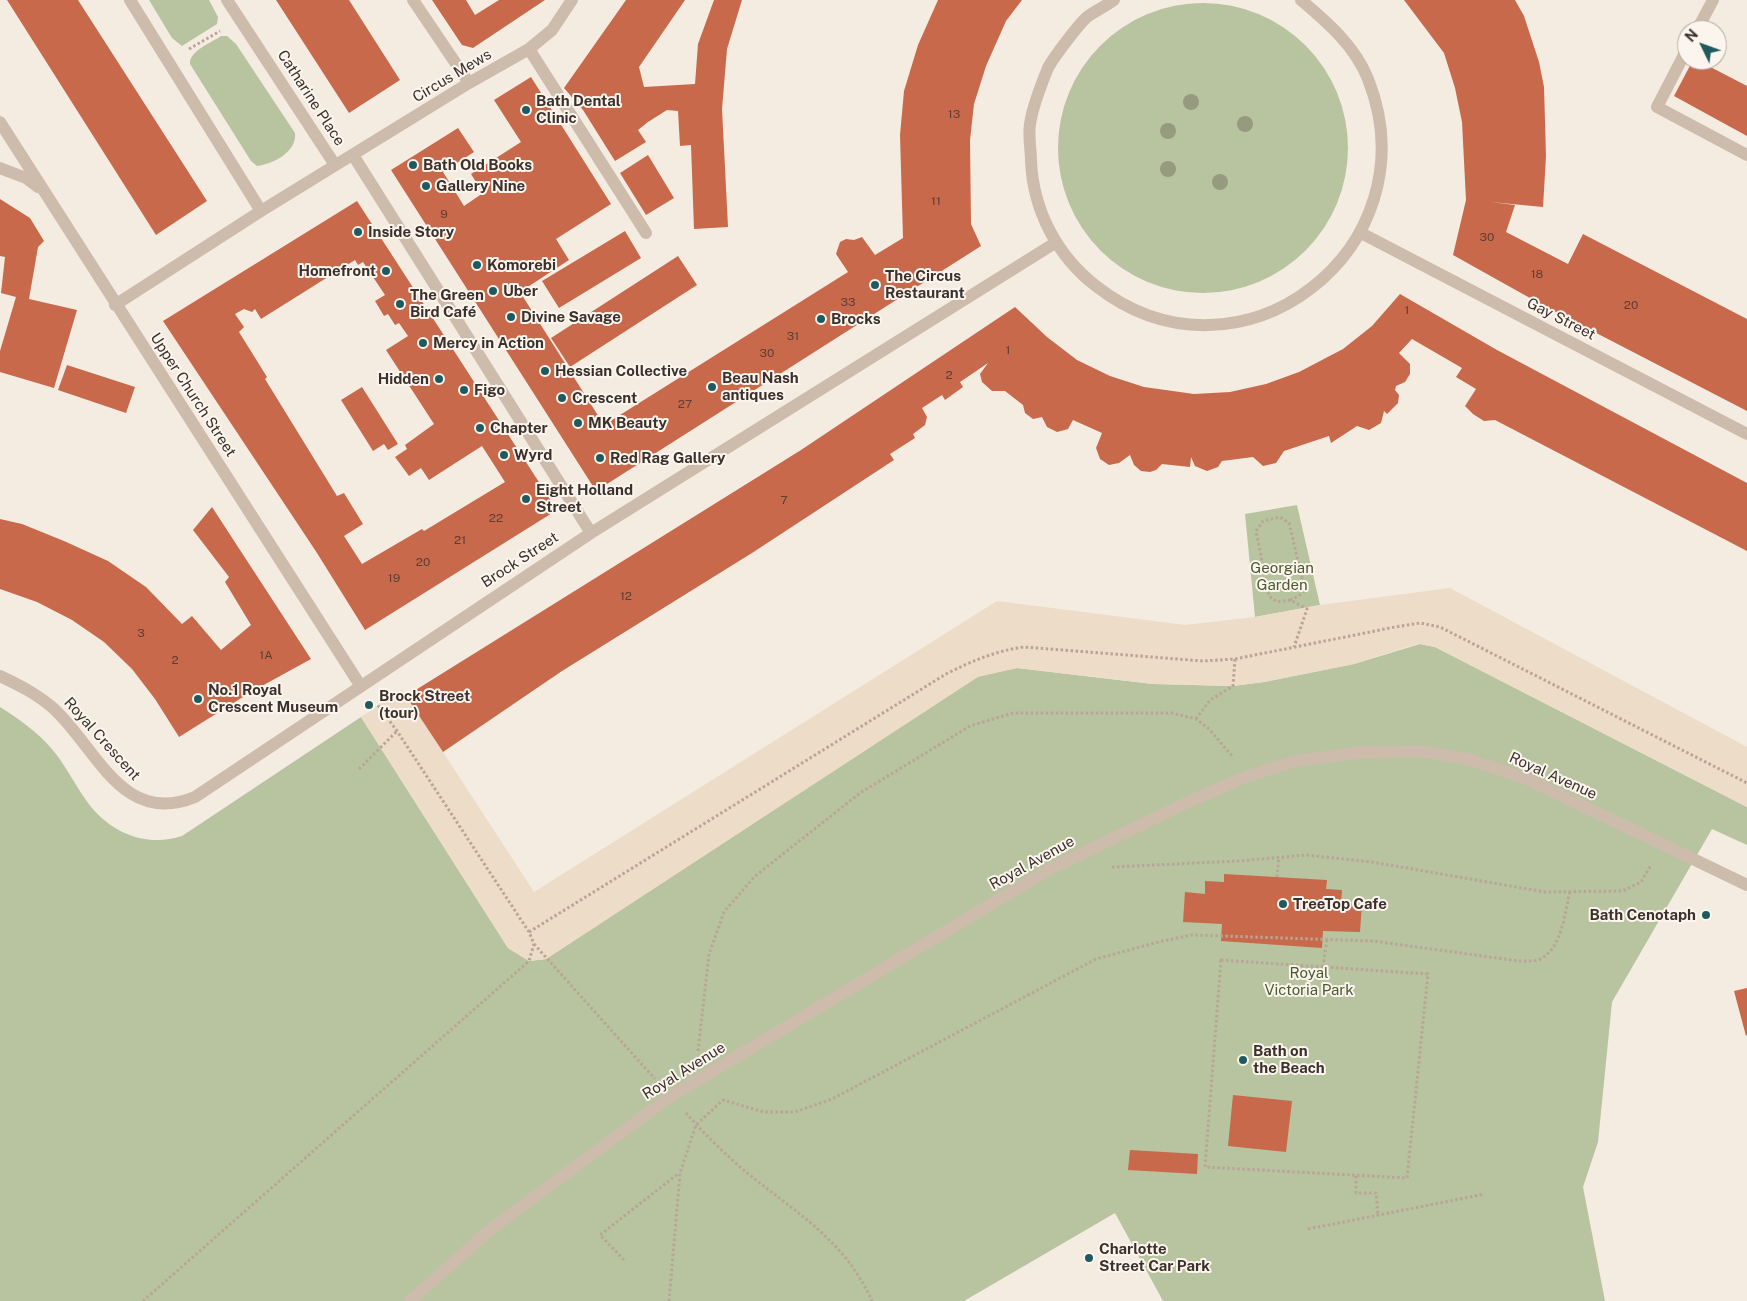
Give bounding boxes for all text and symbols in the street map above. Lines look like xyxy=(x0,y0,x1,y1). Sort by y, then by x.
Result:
north arrow xyxy=(1677,20,1727,70)
text: N xyxy=(1682,26,1701,45)
street label: Circus Mews xyxy=(409,45,495,107)
street label: Catharine Place xyxy=(273,47,349,149)
place label: Bath Dental Clinic xyxy=(536,92,621,127)
marker: Bath Dental Clinic xyxy=(520,104,532,116)
house number: 13 xyxy=(948,107,960,121)
place label: Bath Old Books xyxy=(423,156,532,174)
marker: Bath Old Books xyxy=(407,159,419,171)
place label: Gallery Nine xyxy=(436,177,525,195)
marker: Gallery Nine xyxy=(420,180,432,192)
house number: 11 xyxy=(931,194,941,208)
house number: 9 xyxy=(440,207,448,221)
place label: Inside Story xyxy=(368,223,454,241)
marker: Inside Story xyxy=(352,226,364,238)
house number: 30 xyxy=(1480,230,1494,244)
place label: Komorebi xyxy=(487,256,556,274)
marker: Komorebi xyxy=(471,259,483,271)
place label: Homefront xyxy=(299,262,376,280)
marker: Homefront xyxy=(380,265,392,277)
place label: The Circus Restaurant xyxy=(885,267,965,302)
house number: 18 xyxy=(1531,267,1543,281)
marker: The Circus Restaurant xyxy=(869,279,881,291)
place label: Uber xyxy=(503,282,538,300)
marker: Uber xyxy=(487,285,499,297)
place label: The Green Bird Café xyxy=(410,286,484,321)
street label: Gay Street xyxy=(1524,294,1598,344)
house number: 33 xyxy=(840,295,856,309)
marker: The Green Bird Café xyxy=(394,298,406,310)
house number: 20 xyxy=(1624,298,1638,312)
house number: 1 xyxy=(1405,303,1409,317)
place label: Divine Savage xyxy=(521,308,621,326)
place label: Brocks xyxy=(831,310,881,328)
marker: Divine Savage xyxy=(505,311,517,323)
marker: Brocks xyxy=(815,313,827,325)
house number: 31 xyxy=(787,329,799,343)
street label: Upper Church Street xyxy=(146,330,240,460)
place label: Mercy in Action xyxy=(433,334,544,352)
marker: Mercy in Action xyxy=(417,337,429,349)
house number: 1 xyxy=(1006,343,1010,357)
house number: 30 xyxy=(760,346,774,360)
place label: Hessian Collective xyxy=(555,362,687,380)
marker: Hessian Collective xyxy=(539,365,551,377)
house number: 2 xyxy=(945,368,953,382)
place label: Beau Nash antiques xyxy=(722,369,799,404)
place label: Hidden xyxy=(378,370,429,388)
marker: Hidden xyxy=(433,373,445,385)
place label: Figo xyxy=(474,381,505,399)
marker: Beau Nash antiques xyxy=(706,381,718,393)
marker: Figo xyxy=(458,384,470,396)
place label: Crescent xyxy=(572,389,637,407)
marker: Crescent xyxy=(556,392,568,404)
house number: 27 xyxy=(678,397,692,411)
place label: MK Beauty xyxy=(588,414,667,432)
marker: MK Beauty xyxy=(572,417,584,429)
place label: Chapter xyxy=(490,419,548,437)
marker: Chapter xyxy=(474,422,486,434)
place label: Wyrd xyxy=(514,446,552,464)
marker: Wyrd xyxy=(498,449,510,461)
place label: Red Rag Gallery xyxy=(610,449,725,467)
marker: Red Rag Gallery xyxy=(594,452,606,464)
place label: Eight Holland Street xyxy=(536,481,633,516)
marker: Eight Holland Street xyxy=(520,493,532,505)
house number: 7 xyxy=(780,493,788,507)
house number: 22 xyxy=(489,511,503,525)
street label: Brock Street xyxy=(478,528,562,592)
house number: 21 xyxy=(454,533,466,547)
house number: 20 xyxy=(416,555,430,569)
park label: Georgian Garden xyxy=(1250,559,1314,594)
house number: 19 xyxy=(388,571,400,585)
house number: 12 xyxy=(620,589,632,603)
house number: 3 xyxy=(137,626,145,640)
house number: 1A xyxy=(259,648,273,662)
house number: 2 xyxy=(171,653,179,667)
place label: No.1 Royal Crescent Museum xyxy=(208,681,338,716)
place label: Brock Street (tour) xyxy=(379,687,470,722)
marker: No.1 Royal Crescent Museum xyxy=(192,693,204,705)
street label: Royal Crescent xyxy=(60,694,144,784)
marker: Brock Street (tour) xyxy=(363,699,375,711)
street label: Royal Avenue xyxy=(1506,749,1600,803)
street label: Royal Avenue xyxy=(986,832,1078,894)
place label: TreeTop Cafe xyxy=(1293,895,1387,913)
marker: TreeTop Cafe xyxy=(1277,898,1289,910)
place label: Bath Cenotaph xyxy=(1590,906,1696,924)
marker: Bath Cenotaph xyxy=(1700,909,1712,921)
park label: Royal Victoria Park xyxy=(1264,964,1354,999)
street label: Royal Avenue xyxy=(639,1038,729,1104)
place label: Bath on the Beach xyxy=(1253,1042,1325,1077)
marker: Bath on the Beach xyxy=(1237,1054,1249,1066)
place label: Charlotte Street Car Park xyxy=(1099,1240,1210,1275)
marker: Charlotte Street Car Park xyxy=(1083,1252,1095,1264)

